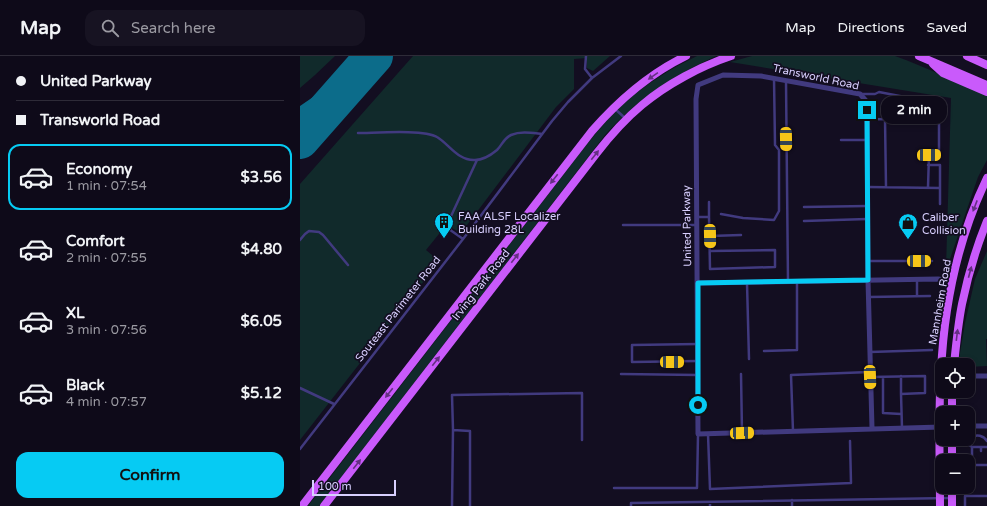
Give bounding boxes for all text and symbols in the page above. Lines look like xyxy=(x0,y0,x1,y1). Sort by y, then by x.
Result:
search box xyxy=(85,10,365,46)
text: Map xyxy=(20,17,61,39)
icon: search xyxy=(99,17,121,39)
text: Search here xyxy=(131,19,215,37)
text: Map xyxy=(785,19,816,36)
text: Directions xyxy=(838,19,905,36)
text: Saved xyxy=(927,19,967,36)
street label: Transworld Road xyxy=(772,61,860,93)
text: United Parkway xyxy=(40,72,152,90)
one-way arrow xyxy=(647,72,658,80)
callout: 2 min xyxy=(881,96,947,124)
route end xyxy=(858,101,876,119)
text: 2 min xyxy=(897,102,931,118)
text: Transworld Road xyxy=(40,111,160,129)
car xyxy=(780,127,792,151)
car xyxy=(917,149,941,161)
one-way arrow xyxy=(590,150,599,161)
icon: car xyxy=(18,159,54,195)
text: Economy xyxy=(66,160,132,178)
text: $3.56 xyxy=(241,168,282,186)
one-way arrow xyxy=(550,174,558,185)
text: 1 min · 07:54 xyxy=(66,178,147,194)
street label: United Parkway xyxy=(680,185,694,267)
one-way arrow xyxy=(972,200,978,212)
place label: FAA ALSF Localizer Building 28L xyxy=(458,210,561,236)
building icon: FAA ALSF Localizer Building 28L xyxy=(433,211,455,239)
place label: Caliber Collision xyxy=(922,211,966,237)
shop icon: Caliber Collision xyxy=(897,212,919,240)
car xyxy=(704,224,716,248)
icon: car xyxy=(18,231,54,267)
text: Comfort xyxy=(66,232,125,250)
text: $4.80 xyxy=(241,240,282,258)
street label: Irving Park Road xyxy=(449,247,513,323)
text: 2 min · 07:55 xyxy=(66,250,147,266)
street label: Souteast Parimeter Road xyxy=(353,253,443,364)
one-way arrow xyxy=(511,253,520,264)
car xyxy=(907,255,931,267)
street label: Mannheim Road xyxy=(926,258,954,346)
one-way arrow xyxy=(967,266,973,279)
icon: car xyxy=(18,303,54,339)
text: XL xyxy=(66,304,85,322)
text: $6.05 xyxy=(241,312,282,330)
text: 3 min · 07:56 xyxy=(66,322,147,338)
one-way arrow xyxy=(954,329,960,341)
one-way arrow xyxy=(432,356,440,367)
car xyxy=(660,356,684,368)
map controls xyxy=(935,358,975,494)
button: locate xyxy=(935,358,975,398)
car xyxy=(864,365,876,389)
icon: car xyxy=(18,375,54,411)
text: Black xyxy=(66,376,105,394)
text: $5.12 xyxy=(241,384,282,402)
one-way arrow xyxy=(385,388,393,399)
text: 4 min · 07:57 xyxy=(66,394,147,410)
route start xyxy=(689,396,707,414)
button: + xyxy=(935,406,975,446)
car xyxy=(730,427,754,439)
button: Confirm xyxy=(16,452,284,498)
button: − xyxy=(935,454,975,494)
one-way arrow xyxy=(352,459,360,469)
scale bar xyxy=(312,478,396,497)
text: 100 m xyxy=(318,480,352,493)

